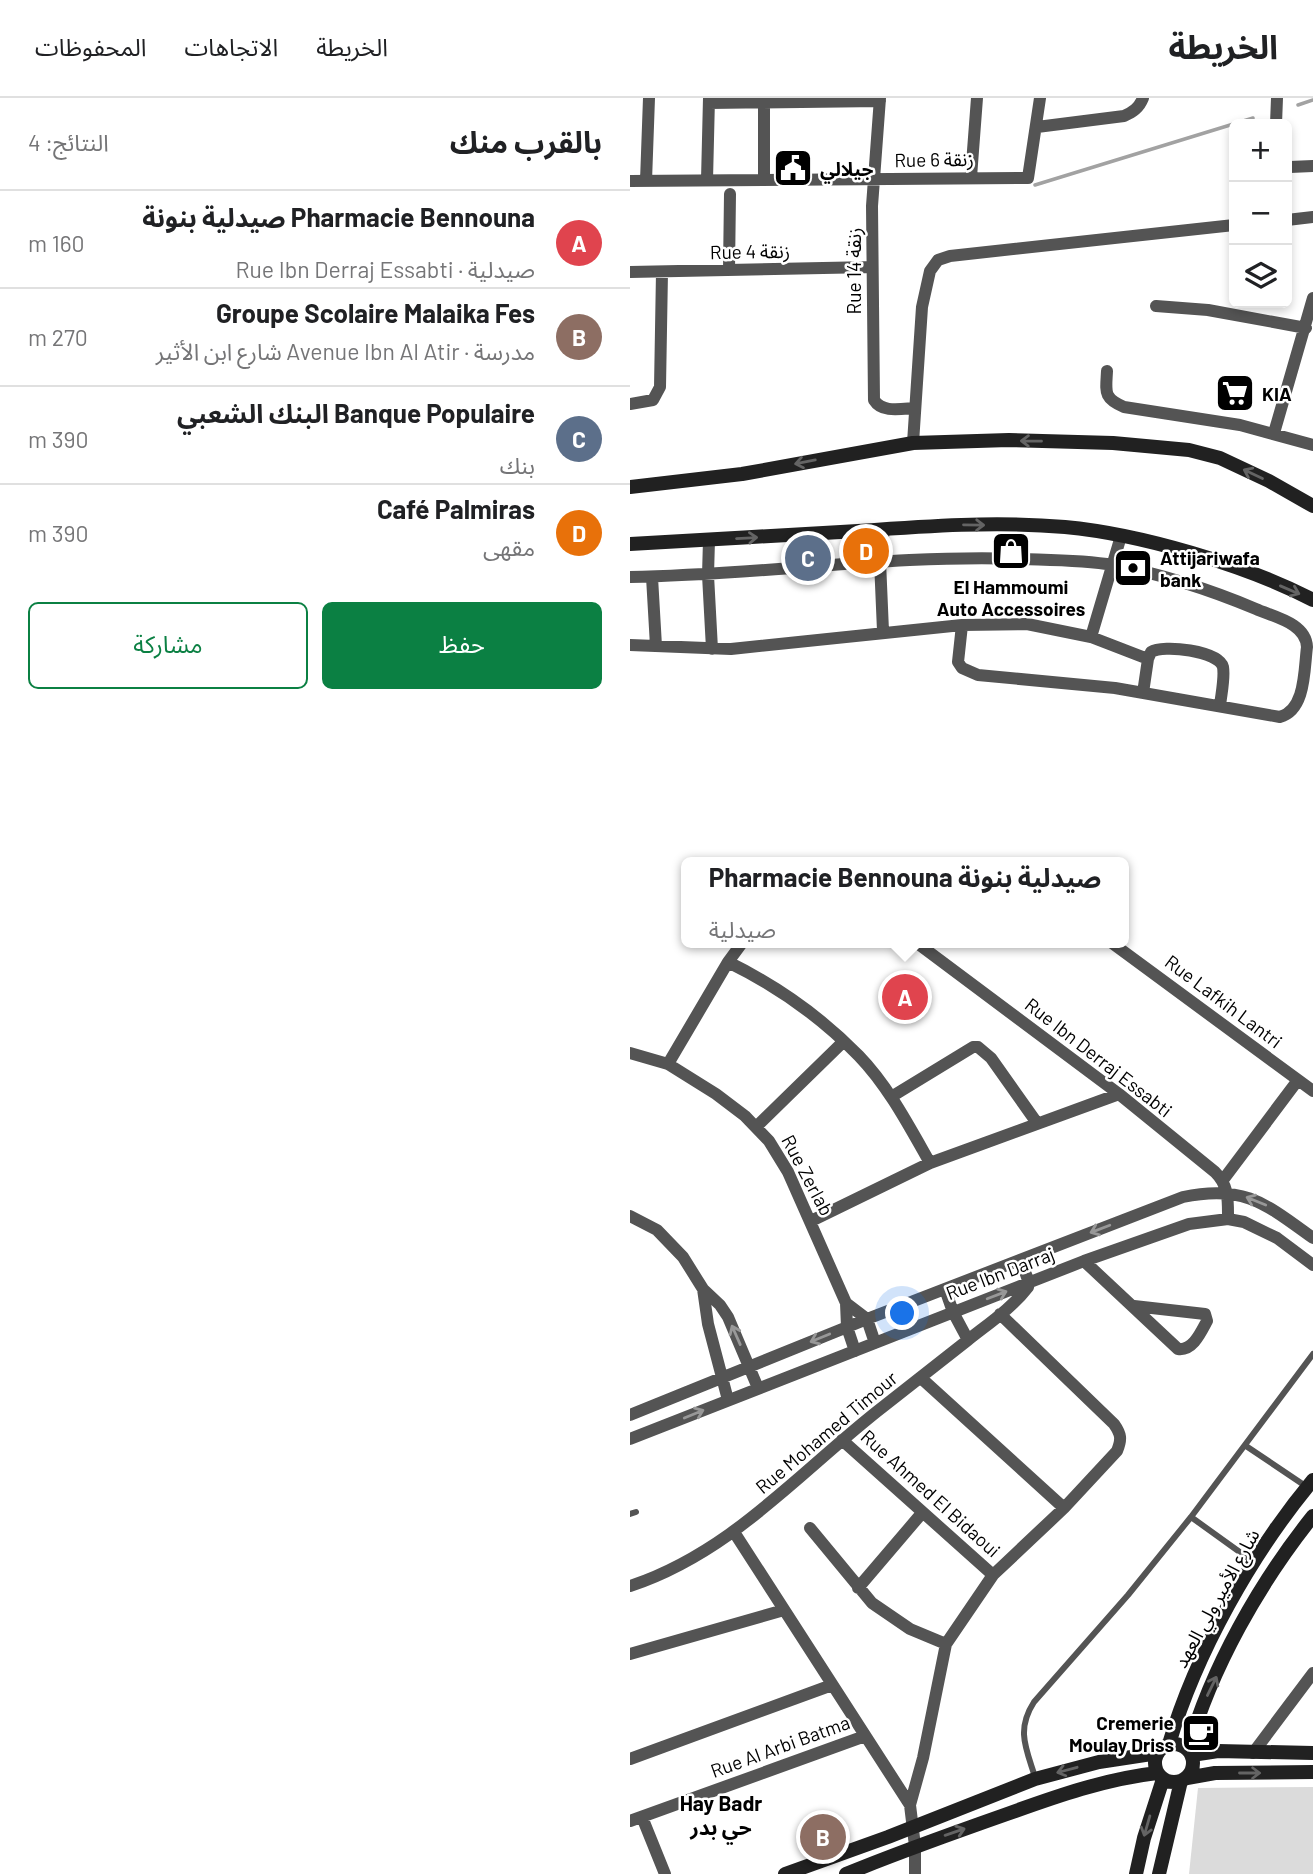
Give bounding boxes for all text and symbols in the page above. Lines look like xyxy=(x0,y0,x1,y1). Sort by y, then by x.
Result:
text: الخريطة xyxy=(1168,26,1278,66)
text: المحفوظات xyxy=(35,32,146,61)
text: الاتجاهات xyxy=(184,32,278,61)
text: الخريطة xyxy=(316,32,388,61)
map controls xyxy=(1229,119,1292,308)
button: + xyxy=(1229,119,1292,182)
text: بالقرب منك xyxy=(450,123,602,159)
text: النتائج: 4 xyxy=(28,128,109,156)
public building icon: جيلالي xyxy=(772,147,814,189)
street label: Rue 6 زنقة xyxy=(894,147,974,172)
place label: جيلالي xyxy=(820,157,874,184)
button: − xyxy=(1229,182,1292,245)
text: Pharmacie Bennouna صيدلية بنونة xyxy=(142,201,535,232)
street label: Rue 14 زنقة xyxy=(842,228,866,314)
text: 160 m xyxy=(28,229,85,257)
text: A xyxy=(571,229,587,257)
street label: Rue 4 زنقة xyxy=(710,239,790,264)
button: layers xyxy=(1229,245,1292,308)
text: صيدلية · Rue Ibn Derraj Essabti xyxy=(235,255,535,283)
text: Groupe Scolaire Malaika Fes xyxy=(216,297,535,328)
text: 270 m xyxy=(28,323,88,351)
text: B xyxy=(572,323,586,351)
text: مدرسة · Avenue Ibn Al Atir شارع ابن الأثير xyxy=(156,337,535,365)
supermarket icon: KIA xyxy=(1214,372,1256,414)
place label: KIA xyxy=(1262,382,1292,405)
text: Banque Populaire البنك الشعبي xyxy=(177,397,535,428)
text: 390 m xyxy=(28,425,88,453)
text: C xyxy=(572,425,586,453)
one-way arrow xyxy=(1019,434,1042,447)
text: بنك xyxy=(500,451,535,479)
one-way arrow xyxy=(794,456,817,470)
one-way arrow xyxy=(1243,467,1264,480)
text: Café Palmiras xyxy=(377,493,535,524)
one-way arrow xyxy=(962,518,985,532)
text: 390 m xyxy=(28,519,88,547)
text: D xyxy=(572,519,586,547)
pin: D xyxy=(843,525,889,577)
shop icon: El Hammoumi Auto Accessoires xyxy=(990,530,1032,572)
one-way arrow xyxy=(735,531,758,544)
pin: C xyxy=(785,532,831,584)
text: مقهى xyxy=(483,533,535,561)
place label: Attijariwafa bank xyxy=(1160,546,1260,591)
bank icon: Attijariwafa bank xyxy=(1112,547,1154,589)
place label: El Hammoumi Auto Accessoires xyxy=(937,575,1085,620)
one-way arrow xyxy=(1279,584,1300,597)
button: مشاركة xyxy=(28,602,308,689)
button: حفظ xyxy=(322,602,602,689)
popup xyxy=(681,857,1129,948)
text: Pharmacie Bennouna صيدلية بنونة xyxy=(709,861,1101,892)
text: صيدلية xyxy=(709,915,776,943)
street label: Rue Lafkih Lantri xyxy=(1161,949,1287,1053)
pin: A xyxy=(882,971,928,1023)
street label: Rue Ibn Derraj Essabti xyxy=(1021,992,1177,1122)
street label: Rue ZerIab xyxy=(777,1131,839,1219)
one-way arrow xyxy=(1246,1194,1268,1207)
one-way arrow xyxy=(1090,1223,1112,1236)
street label: Rue Ibn Darraj xyxy=(942,1242,1058,1304)
one-way arrow xyxy=(985,1288,1007,1301)
your location xyxy=(885,1296,919,1330)
one-way arrow xyxy=(729,1325,742,1346)
one-way arrow xyxy=(809,1332,831,1345)
street label: Rue Mohamed Timour xyxy=(750,1366,902,1498)
one-way arrow xyxy=(682,1406,704,1419)
street label: Rue Ahmed El Bidaoui xyxy=(857,1424,1005,1562)
street label: شارع الأمير ولي العهد xyxy=(1168,1525,1268,1674)
one-way arrow xyxy=(1205,1676,1219,1697)
street label: Rue Al Arbi Batma xyxy=(707,1710,853,1782)
place label: Cremerie Moulay Driss xyxy=(1069,1711,1174,1756)
cafe icon: Cremerie Moulay Driss xyxy=(1180,1712,1222,1754)
one-way arrow xyxy=(1056,1764,1079,1777)
one-way arrow xyxy=(1238,1766,1261,1780)
district label: Hay Badr حي بدر xyxy=(680,1790,762,1844)
pin: B xyxy=(800,1811,846,1863)
one-way arrow xyxy=(1140,1814,1153,1837)
one-way arrow xyxy=(943,1825,965,1837)

